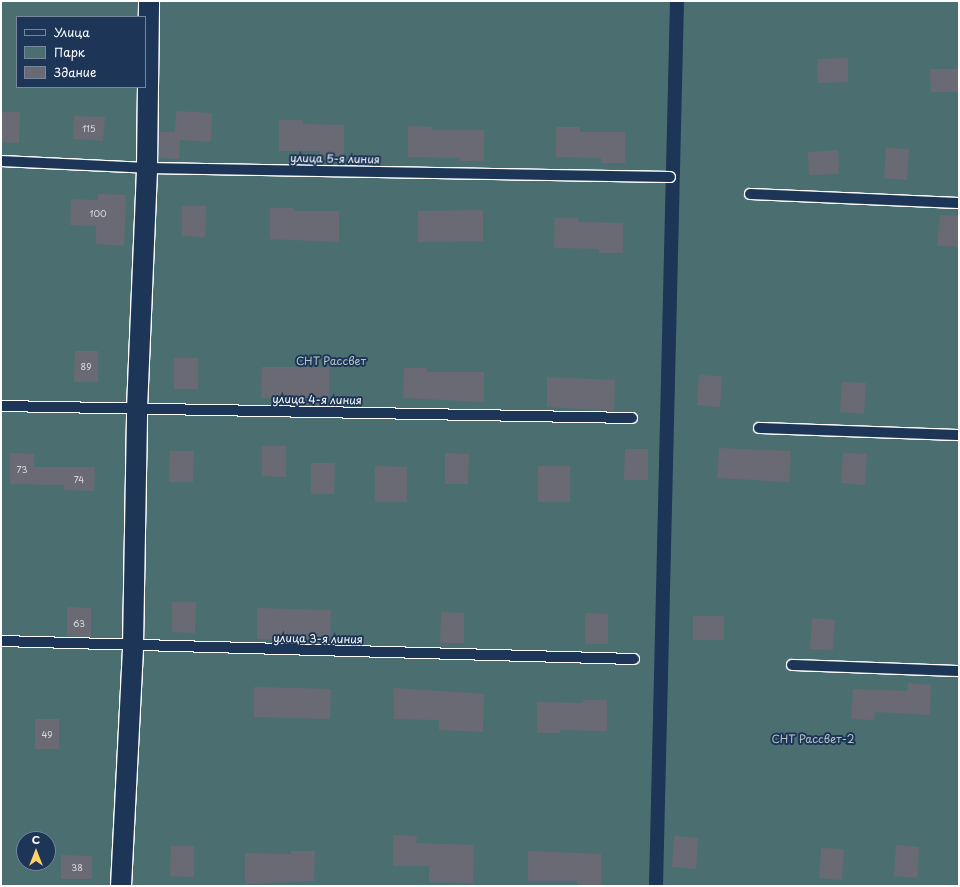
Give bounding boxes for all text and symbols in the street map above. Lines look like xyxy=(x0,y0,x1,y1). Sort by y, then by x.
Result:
legend xyxy=(16,16,146,88)
text: Улица xyxy=(54,23,90,41)
text: Парк xyxy=(54,43,85,61)
text: Здание xyxy=(54,63,96,81)
house number: 115 xyxy=(82,123,96,133)
street label: улица 5-я линия xyxy=(290,152,380,166)
house number: 100 xyxy=(89,208,107,218)
park label: СНТ Рассвет xyxy=(296,354,366,368)
house number: 89 xyxy=(81,361,91,371)
street label: улица 4-я линия xyxy=(272,393,362,407)
house number: 73 xyxy=(17,464,27,474)
house number: 74 xyxy=(74,474,84,484)
house number: 63 xyxy=(73,618,85,628)
street label: улица 3-я линия xyxy=(273,632,363,646)
house number: 49 xyxy=(41,729,53,739)
park label: СНТ Рассвет-2 xyxy=(771,732,855,746)
north arrow xyxy=(16,831,56,871)
text: С xyxy=(32,831,40,848)
house number: 38 xyxy=(71,862,83,872)

